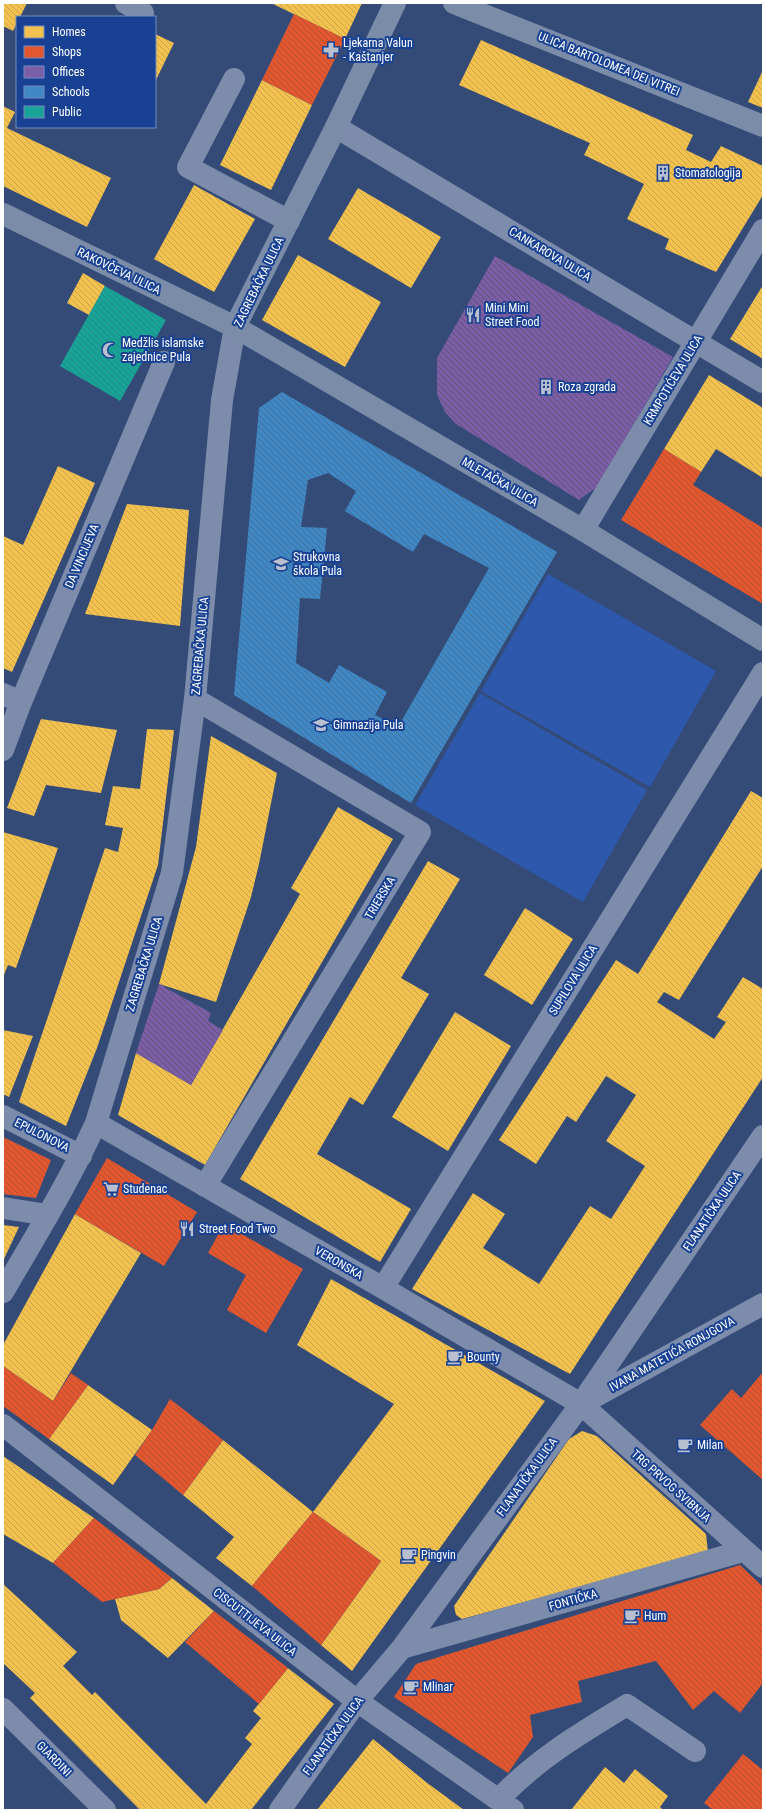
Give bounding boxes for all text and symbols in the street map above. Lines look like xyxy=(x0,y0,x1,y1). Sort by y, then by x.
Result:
legend xyxy=(16,16,156,128)
text: Homes xyxy=(52,25,86,39)
street label: ULICA BARTOLOMEA DEI VITREI xyxy=(536,29,682,99)
place label: Ljekarna Valun - Kaštanjer xyxy=(343,36,413,64)
pharmacy icon: Ljekarna Valun - Kaštanjer xyxy=(322,41,340,59)
text: Shops xyxy=(52,45,81,59)
text: Offices xyxy=(52,65,85,79)
text: Schools xyxy=(52,85,90,99)
text: Public xyxy=(52,105,82,119)
building icon: Stomatologija xyxy=(654,164,672,182)
place label: Stomatologija xyxy=(675,166,741,180)
street label: CANKAROVA ULICA xyxy=(506,224,594,284)
street label: ZAGREBAČKA ULICA xyxy=(230,234,287,329)
street label: RAKOVČEVA ULICA xyxy=(75,244,164,297)
place label: Mini Mini Street Food xyxy=(485,301,540,329)
restaurant icon: Mini Mini Street Food xyxy=(464,306,482,324)
street label: KRMPOTIĆEVA ULICA xyxy=(640,332,706,428)
place label: Medžlis islamske zajednice Pula xyxy=(122,336,204,364)
mosque icon: Medžlis islamske zajednice Pula xyxy=(101,341,119,359)
building icon: Roza zgrada xyxy=(537,378,555,396)
place label: Roza zgrada xyxy=(558,380,616,394)
street label: MLETAČKA ULICA xyxy=(459,454,541,510)
street label: DA VINCIJEVA xyxy=(62,522,102,590)
place label: Strukovna škola Pula xyxy=(293,550,342,578)
school or university icon: Strukovna škola Pula xyxy=(272,555,290,573)
street label: ZAGREBAČKA ULICA xyxy=(188,596,211,696)
school or university icon: Gimnazija Pula xyxy=(312,716,330,734)
place label: Gimnazija Pula xyxy=(333,718,404,732)
street label: TRIERSKA xyxy=(362,874,398,922)
street label: ZAGREBAČKA ULICA xyxy=(122,915,165,1013)
street label: SUPILOVA ULICA xyxy=(546,942,600,1018)
street label: EPULONOVA xyxy=(12,1115,72,1155)
street label: FLANATIČKA ULICA xyxy=(679,1168,744,1254)
supermarket icon: Studenac xyxy=(102,1180,120,1198)
place label: Studenac xyxy=(123,1182,168,1196)
restaurant icon: Street Food Two xyxy=(178,1220,196,1238)
place label: Street Food Two xyxy=(199,1222,276,1236)
street label: VERONSKA xyxy=(312,1244,366,1282)
street label: IVANA MATETIĆA RONJGOVA xyxy=(606,1313,737,1394)
cafe icon: Bounty xyxy=(446,1348,464,1366)
place label: Bounty xyxy=(467,1350,500,1364)
street label: FLANATIČKA ULICA xyxy=(493,1434,560,1519)
cafe icon: Milan xyxy=(676,1436,694,1454)
place label: Milan xyxy=(697,1438,723,1452)
street label: TRG PRVOG SVIBNJA xyxy=(629,1447,713,1525)
cafe icon: Pingvin xyxy=(400,1546,418,1564)
place label: Pingvin xyxy=(421,1548,456,1562)
street label: CISCUTTIJEVA ULICA xyxy=(210,1585,300,1659)
street label: FONTIČKA xyxy=(547,1585,599,1614)
cafe icon: Hum xyxy=(623,1607,641,1625)
place label: Hum xyxy=(644,1609,666,1623)
cafe icon: Mlinar xyxy=(402,1678,420,1696)
place label: Mlinar xyxy=(423,1680,453,1694)
street label: FLANATIČKA ULICA xyxy=(299,1693,366,1778)
street label: GIARDINI xyxy=(34,1739,74,1779)

